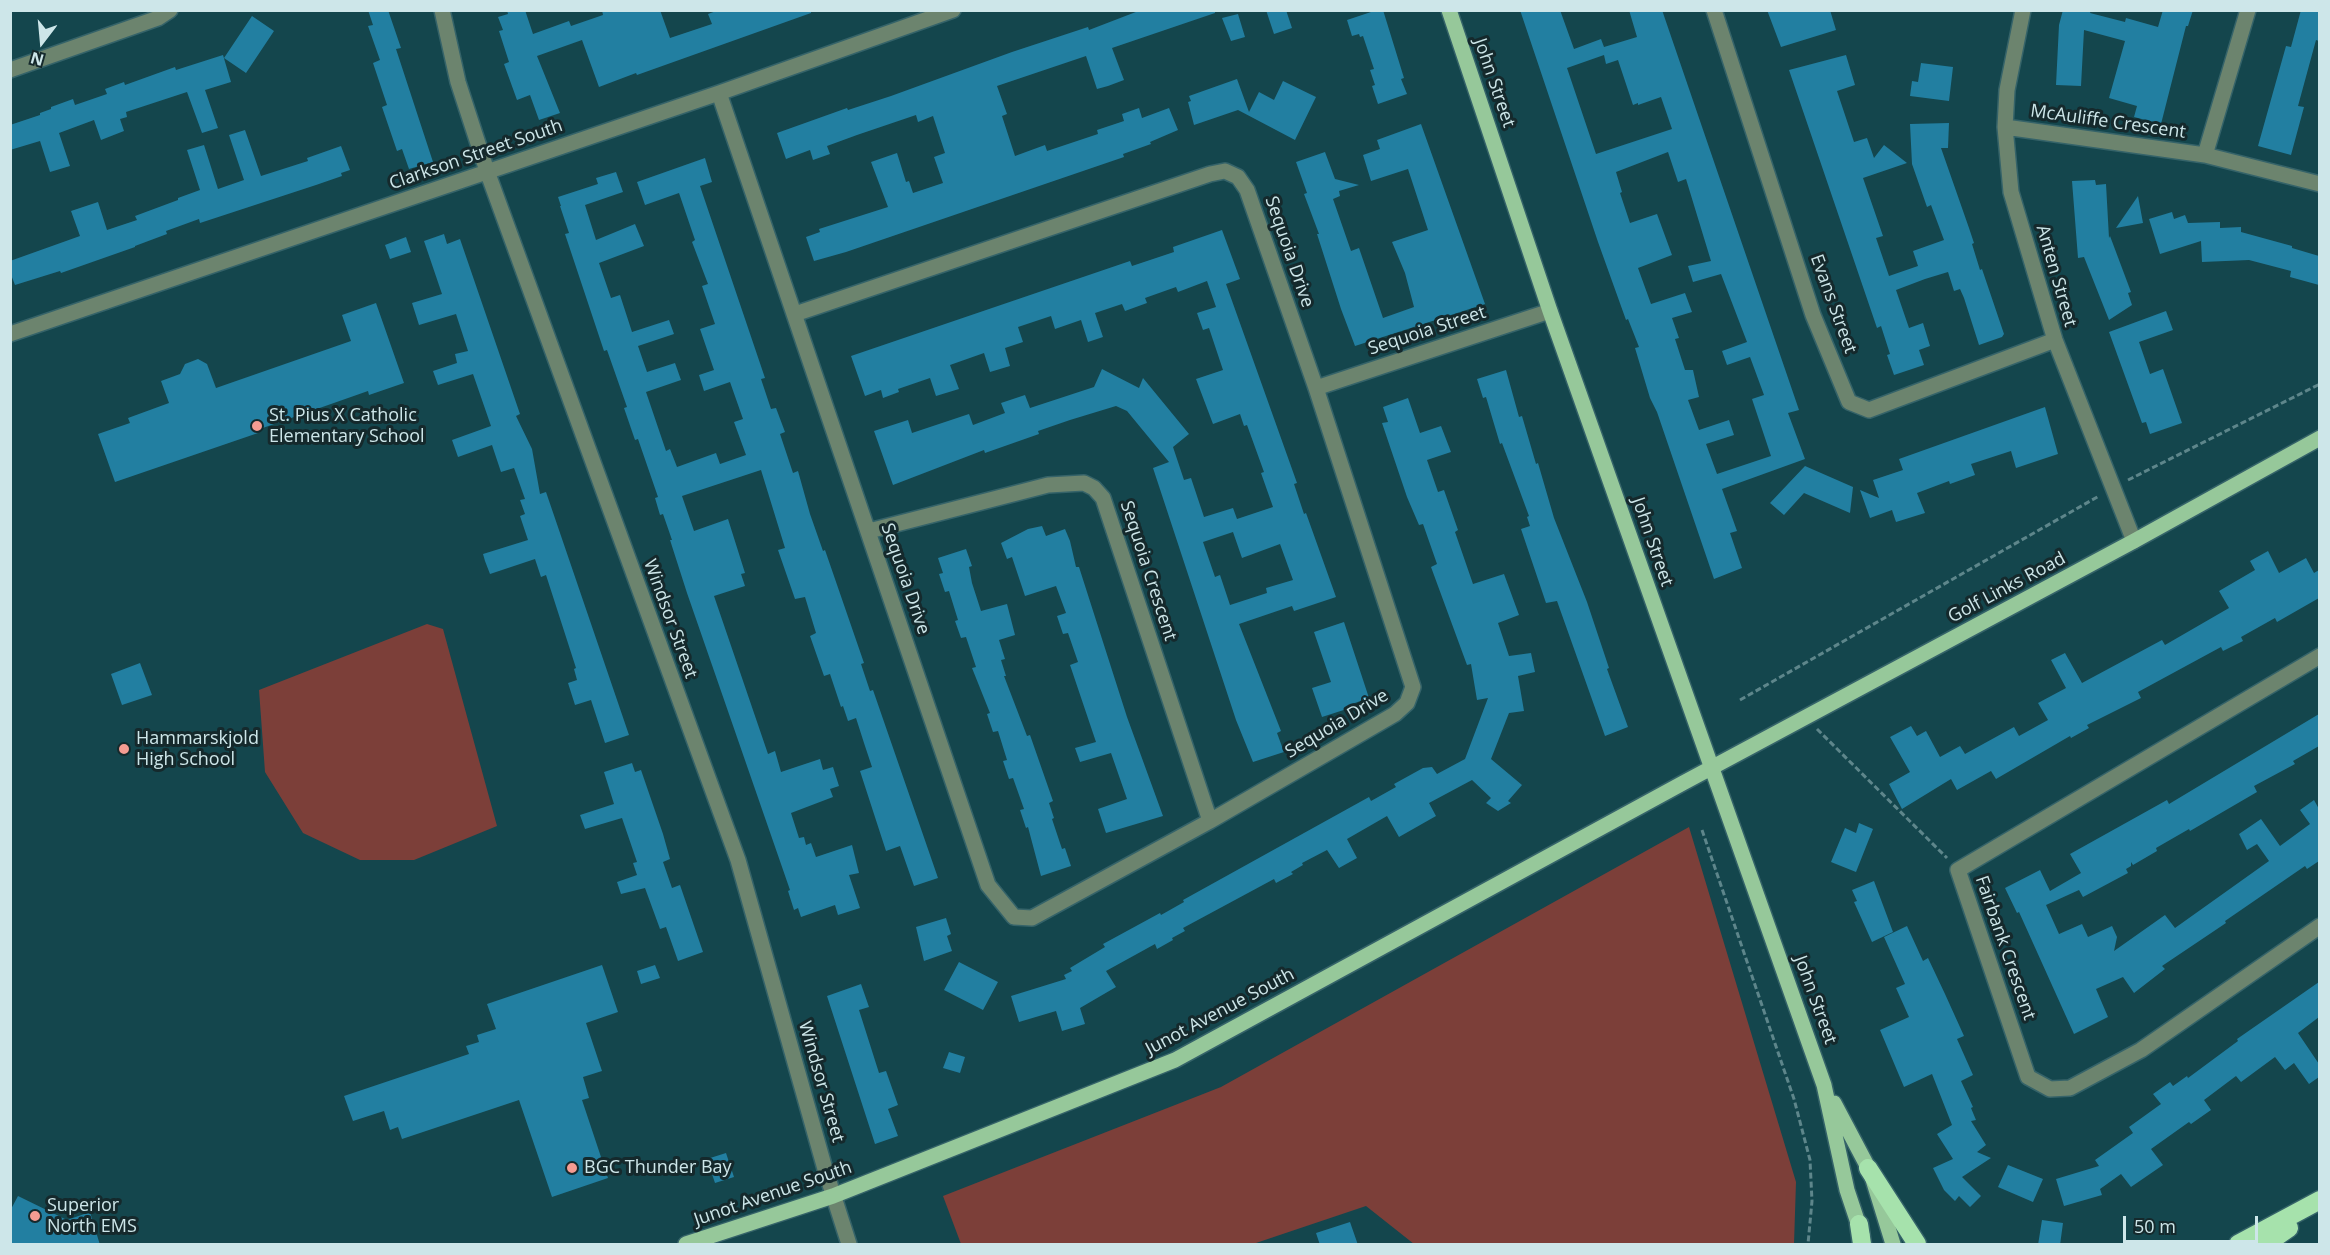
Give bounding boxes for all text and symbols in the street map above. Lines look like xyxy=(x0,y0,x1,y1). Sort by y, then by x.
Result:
north arrow xyxy=(12,12,72,72)
street label: John Street xyxy=(1469,36,1519,130)
text: N xyxy=(28,47,46,72)
street label: McAuliffe Crescent xyxy=(2029,100,2187,144)
street label: Clarkson Street South xyxy=(386,115,566,195)
street label: Sequoia Drive xyxy=(1260,194,1318,310)
street label: Anten Street xyxy=(2031,223,2081,329)
street label: Evans Street xyxy=(1805,252,1861,356)
street label: Sequoia Street xyxy=(1365,302,1489,360)
place label: St. Pius X Catholic Elementary School xyxy=(269,405,425,448)
marker: St. Pius X Catholic Elementary School xyxy=(250,419,264,433)
street label: John Street xyxy=(1627,495,1677,589)
street label: Sequoia Crescent xyxy=(1115,498,1181,644)
street label: Sequoia Drive xyxy=(876,521,934,637)
street label: Golf Links Road xyxy=(1945,548,2069,628)
street label: Windsor Street xyxy=(638,557,702,681)
street label: Sequoia Drive xyxy=(1282,685,1392,763)
place label: Hammarskjold High School xyxy=(136,728,259,771)
marker: Hammarskjold High School xyxy=(117,742,131,756)
street label: Fairbank Crescent xyxy=(1970,873,2040,1023)
street label: John Street xyxy=(1789,953,1841,1047)
street label: Junot Avenue South xyxy=(1142,964,1298,1060)
street label: Windsor Street xyxy=(793,1019,849,1145)
place label: BGC Thunder Bay xyxy=(584,1157,732,1179)
street label: Junot Avenue South xyxy=(691,1157,855,1231)
marker: BGC Thunder Bay xyxy=(565,1161,579,1175)
place label: Superior North EMS xyxy=(47,1195,137,1238)
scale bar xyxy=(2126,1204,2261,1242)
marker: Superior North EMS xyxy=(28,1209,42,1223)
text: 50 m xyxy=(2134,1214,2176,1238)

